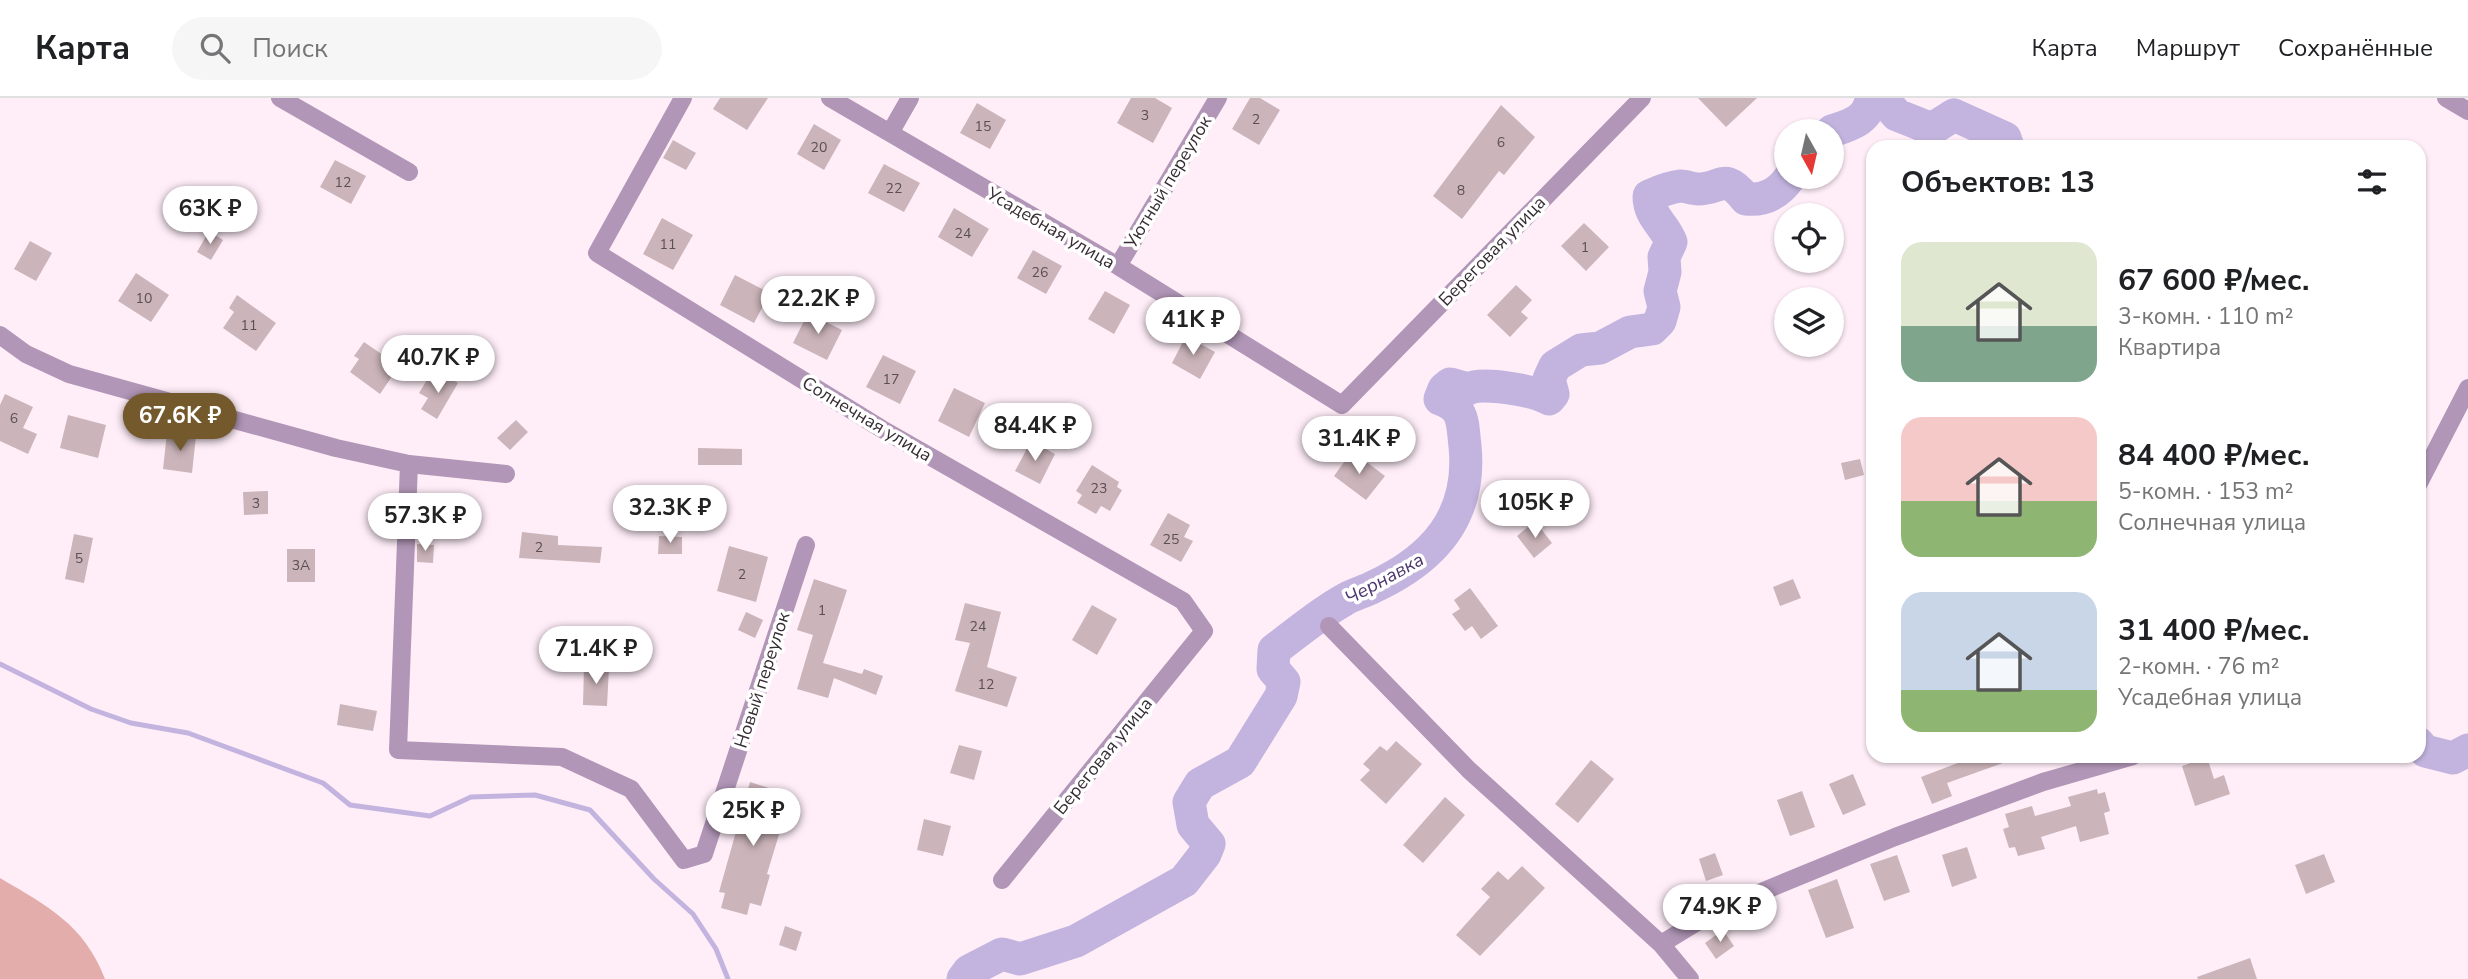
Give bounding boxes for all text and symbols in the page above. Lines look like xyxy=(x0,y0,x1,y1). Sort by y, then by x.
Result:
search box xyxy=(172,17,662,80)
text: Карта xyxy=(35,26,130,71)
icon: search xyxy=(196,29,234,67)
text: Поиск xyxy=(252,31,328,66)
text: Карта xyxy=(2032,32,2098,64)
text: Маршрут xyxy=(2136,32,2240,64)
text: Сохранённые xyxy=(2278,32,2433,64)
house number: 3 xyxy=(1141,106,1149,125)
house number: 2 xyxy=(1252,110,1260,129)
street label: Уютный переулок xyxy=(1118,111,1217,254)
house number: 15 xyxy=(975,117,991,136)
north arrow xyxy=(1774,119,1844,189)
map controls xyxy=(1774,119,1844,357)
house number: 6 xyxy=(1497,133,1505,152)
house number: 20 xyxy=(811,138,827,157)
text: Объектов: 13 xyxy=(1901,162,2095,203)
icon: filters xyxy=(2353,163,2391,201)
house number: 12 xyxy=(335,173,351,192)
house number: 22 xyxy=(886,179,902,198)
street label: Усадебная улица xyxy=(982,181,1119,274)
house number: 8 xyxy=(1457,181,1465,200)
pin: 63K ₽ xyxy=(161,186,259,246)
street label: Береговая улица xyxy=(1433,191,1551,311)
text: 63K ₽ xyxy=(179,193,241,224)
button: locate xyxy=(1774,203,1844,273)
house number: 24 xyxy=(955,224,971,243)
house number: 11 xyxy=(660,235,676,254)
house number: 1 xyxy=(1581,238,1589,257)
text: 67 600 ₽/мес. xyxy=(2118,260,2309,301)
house number: 26 xyxy=(1032,263,1048,282)
icon: home xyxy=(1957,270,2041,354)
pin: 22.2K ₽ xyxy=(753,276,883,336)
text: 22.2K ₽ xyxy=(777,283,859,314)
button: layers xyxy=(1774,287,1844,357)
house number: 10 xyxy=(136,289,152,308)
pin: 41K ₽ xyxy=(1144,298,1242,357)
text: 3-комн. · 110 m² xyxy=(2118,301,2293,332)
text: 41K ₽ xyxy=(1162,304,1224,335)
house number: 11 xyxy=(241,316,257,335)
text: Квартира xyxy=(2118,332,2221,363)
pin: 40.7K ₽ xyxy=(373,336,503,395)
text: 40.7K ₽ xyxy=(397,342,479,373)
house number: 17 xyxy=(883,370,899,389)
street label: Солнечная улица xyxy=(798,371,936,467)
pin: 67.6K ₽ xyxy=(115,394,245,453)
text: 67.6K ₽ xyxy=(139,400,221,431)
pin: 84.4K ₽ xyxy=(970,404,1100,463)
house number: 6 xyxy=(10,409,18,428)
text: 84.4K ₽ xyxy=(994,410,1076,441)
pin: 31.4K ₽ xyxy=(1294,416,1424,476)
text: 31.4K ₽ xyxy=(1318,423,1400,454)
text: 84 400 ₽/мес. xyxy=(2118,435,2309,476)
icon: home xyxy=(1957,445,2041,529)
text: 5-комн. · 153 m² xyxy=(2118,476,2293,507)
house number: 23 xyxy=(1091,479,1107,498)
pin: 105K ₽ xyxy=(1478,480,1592,540)
pin: 32.3K ₽ xyxy=(605,486,735,545)
text: 105K ₽ xyxy=(1497,487,1573,518)
text: 32.3K ₽ xyxy=(629,492,711,523)
house number: 3 xyxy=(252,494,260,513)
pin: 57.3K ₽ xyxy=(360,494,490,553)
text: 57.3K ₽ xyxy=(384,500,466,531)
text: Солнечная улица xyxy=(2118,507,2306,538)
house number: 25 xyxy=(1163,530,1179,549)
house number: 2 xyxy=(535,538,543,557)
water label: Чернавка xyxy=(1340,547,1429,611)
house number: 5 xyxy=(75,549,83,568)
house number: 3А xyxy=(292,556,310,575)
house number: 2 xyxy=(738,565,746,584)
house number: 1 xyxy=(818,601,826,620)
street label: Новый переулок xyxy=(729,609,795,751)
text: 31 400 ₽/мес. xyxy=(2118,610,2309,651)
house number: 24 xyxy=(970,617,986,636)
icon: home xyxy=(1957,620,2041,704)
pin: 71.4K ₽ xyxy=(531,626,661,686)
text: 71.4K ₽ xyxy=(555,633,637,664)
text: 2-комн. · 76 m² xyxy=(2118,651,2280,682)
house number: 12 xyxy=(978,675,994,694)
text: Усадебная улица xyxy=(2118,682,2302,713)
street label: Береговая улица xyxy=(1048,692,1158,820)
pin: 25K ₽ xyxy=(704,788,802,848)
text: 25K ₽ xyxy=(722,795,784,826)
pin: 74.9K ₽ xyxy=(1655,884,1785,944)
text: 74.9K ₽ xyxy=(1679,891,1761,922)

